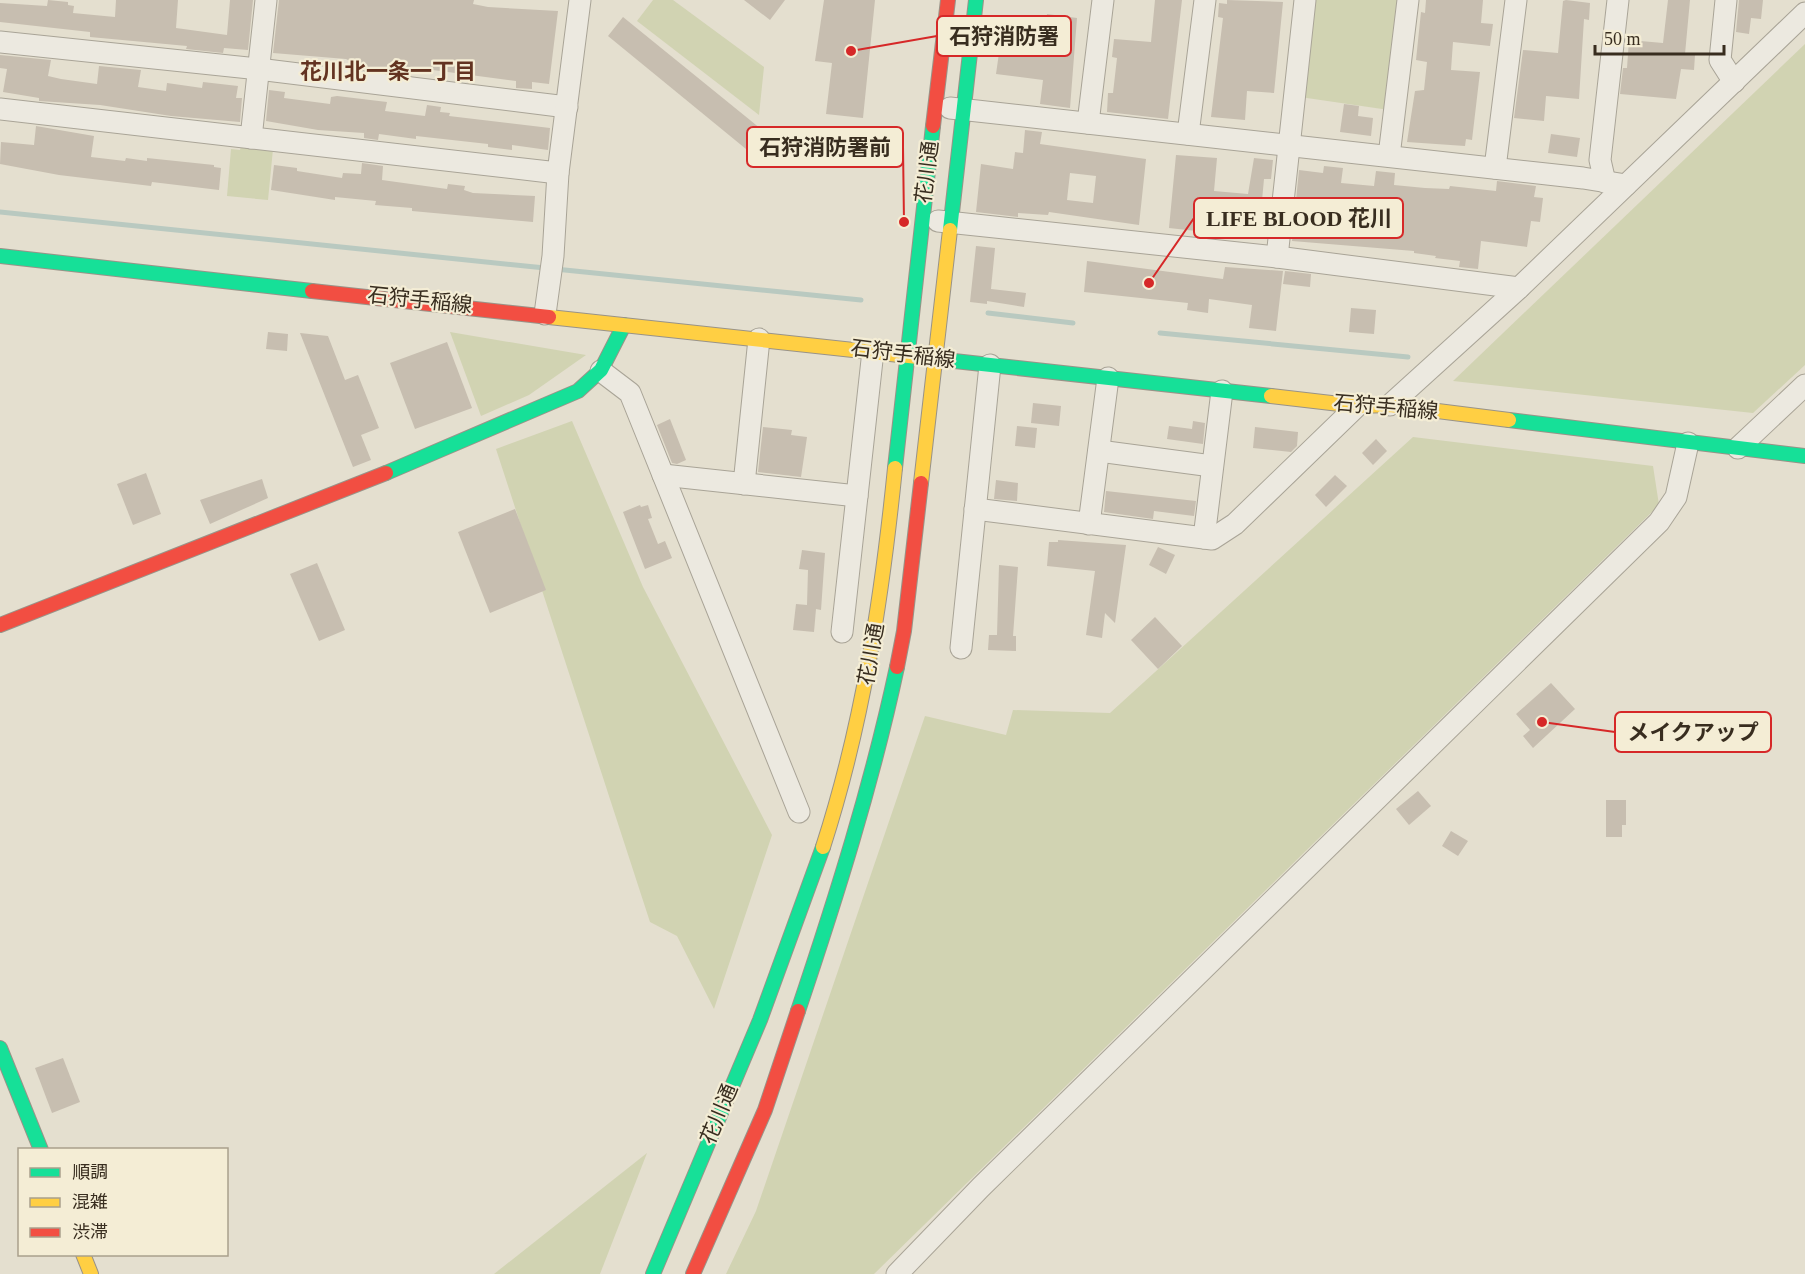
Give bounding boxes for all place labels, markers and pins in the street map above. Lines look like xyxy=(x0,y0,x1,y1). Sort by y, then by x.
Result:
callout: 石狩消防署 xyxy=(937,16,1071,56)
callout: 石狩消防署前 xyxy=(747,127,903,167)
callout: LIFE BLOOD 花川 xyxy=(1194,198,1403,238)
callout: メイクアップ xyxy=(1615,712,1771,752)

